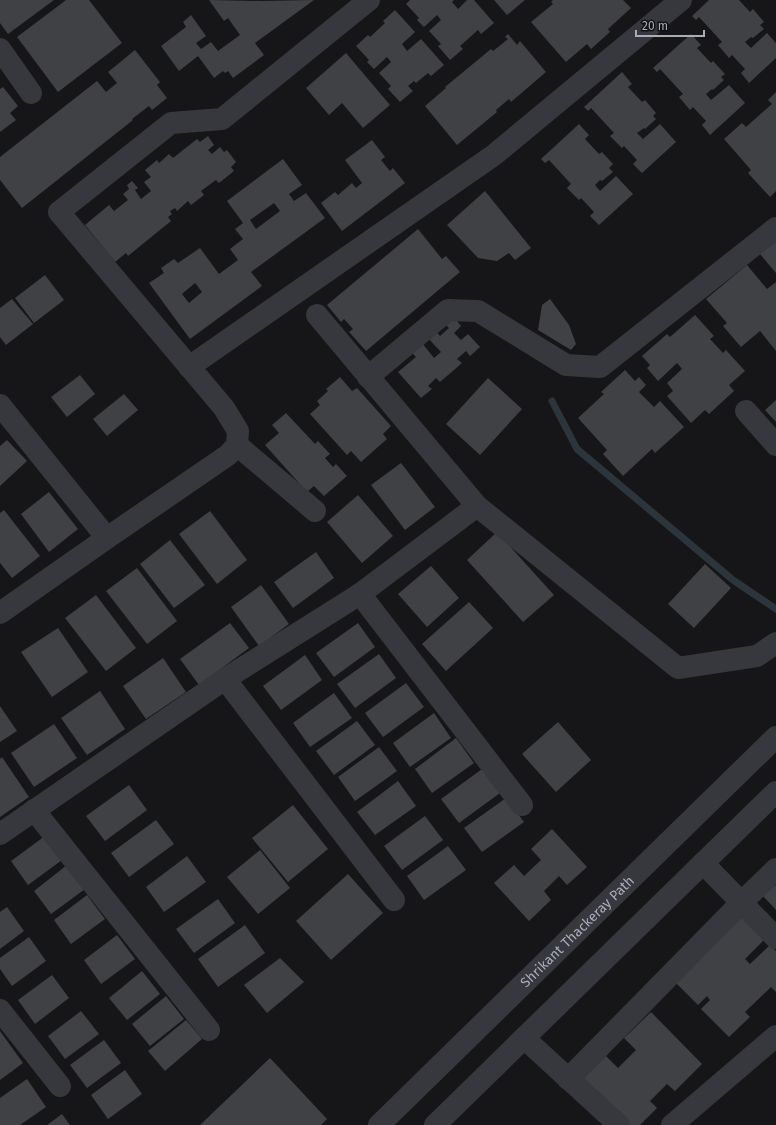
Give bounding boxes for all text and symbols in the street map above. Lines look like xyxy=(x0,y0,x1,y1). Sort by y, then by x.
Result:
scale bar xyxy=(636,12,704,38)
text: 20 m xyxy=(642,19,668,33)
street label: Shrikant Thackeray Path xyxy=(517,872,638,991)

